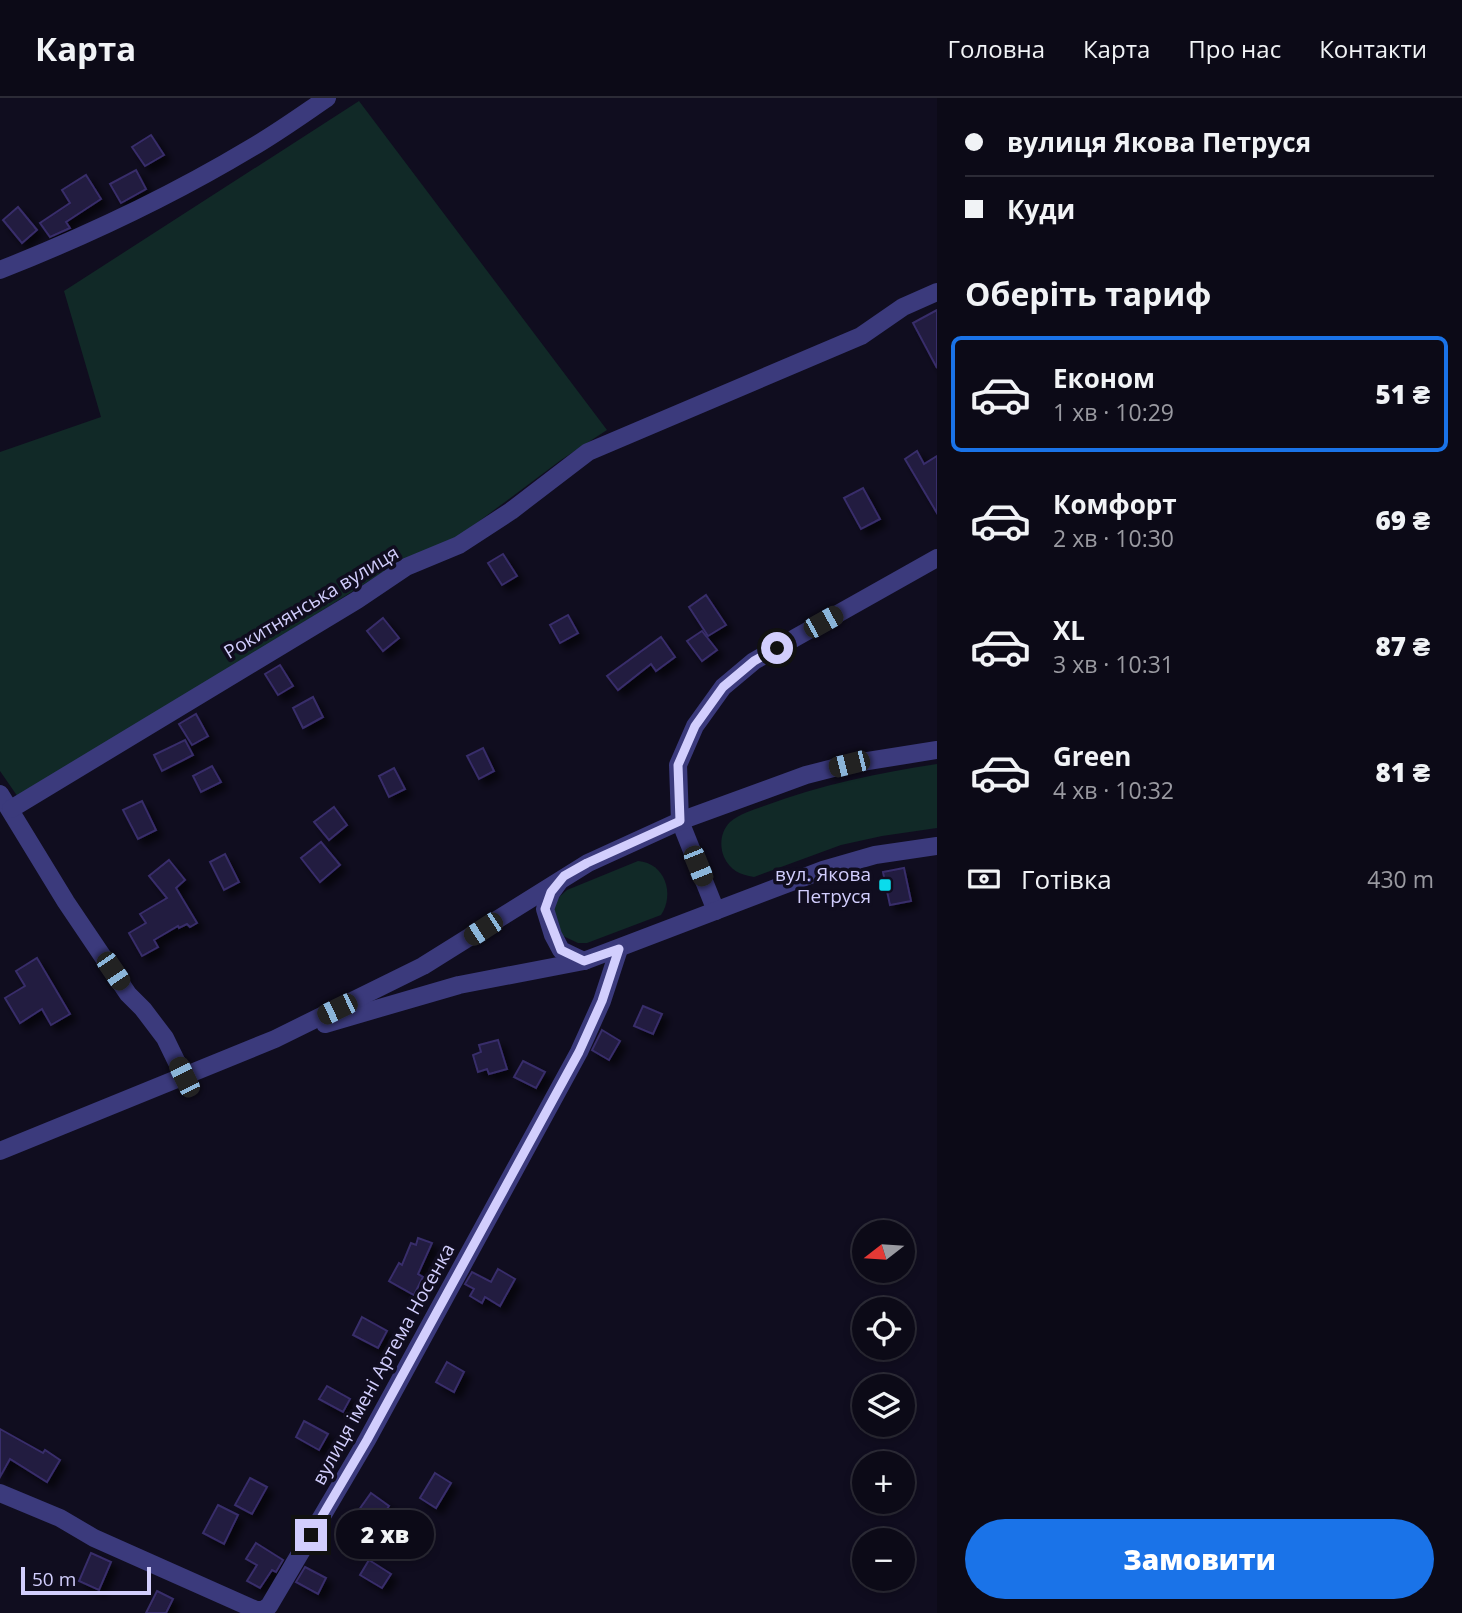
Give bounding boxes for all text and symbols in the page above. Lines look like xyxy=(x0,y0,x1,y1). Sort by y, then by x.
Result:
text: Карта xyxy=(35,26,136,71)
text: Головна xyxy=(948,32,1045,65)
text: Карта xyxy=(1083,32,1150,65)
text: Про нас xyxy=(1188,32,1281,65)
text: Контакти xyxy=(1319,32,1427,65)
text: вулиця Якова Петруся xyxy=(1007,124,1311,160)
text: Куди xyxy=(1007,191,1075,227)
text: Оберіть тариф xyxy=(965,272,1211,315)
text: Економ xyxy=(1053,360,1155,396)
icon: car xyxy=(969,363,1032,426)
text: 51 ₴ xyxy=(1375,376,1430,412)
text: 1 хв · 10:29 xyxy=(1053,396,1174,428)
text: Комфорт xyxy=(1053,486,1177,522)
icon: car xyxy=(969,489,1032,552)
text: 69 ₴ xyxy=(1375,502,1430,538)
text: 2 хв · 10:30 xyxy=(1053,522,1174,554)
street label: Рокитнянська вулиця xyxy=(219,539,403,665)
car xyxy=(800,603,847,641)
text: XL xyxy=(1053,612,1085,648)
icon: car xyxy=(969,615,1032,678)
text: 87 ₴ xyxy=(1375,628,1430,664)
route start xyxy=(761,632,793,664)
text: 3 хв · 10:31 xyxy=(1053,648,1174,680)
text: Green xyxy=(1053,738,1131,774)
icon: car xyxy=(969,741,1032,804)
car xyxy=(827,749,872,779)
text: 81 ₴ xyxy=(1375,754,1430,790)
text: 4 хв · 10:32 xyxy=(1053,774,1174,806)
car xyxy=(681,843,716,889)
icon: cash xyxy=(965,860,1003,898)
place label: вул. Якова Петруся xyxy=(775,861,871,909)
text: Готівка xyxy=(1021,861,1112,897)
text: 430 m xyxy=(1367,863,1434,895)
marker: вул. Якова Петруся xyxy=(877,877,893,893)
car xyxy=(460,909,507,949)
car xyxy=(93,948,134,994)
car xyxy=(314,990,361,1028)
car xyxy=(166,1054,203,1100)
north arrow xyxy=(852,1220,915,1283)
map controls xyxy=(852,1220,915,1591)
street label: вулиця імені Артема Носенка xyxy=(306,1239,460,1489)
button: locate xyxy=(852,1297,915,1360)
button: layers xyxy=(852,1374,915,1437)
button: + xyxy=(852,1451,915,1514)
callout: 2 хв xyxy=(336,1510,434,1560)
text: 2 хв xyxy=(361,1518,409,1550)
route end xyxy=(295,1519,327,1551)
button: Замовити xyxy=(965,1519,1434,1599)
button: − xyxy=(852,1528,915,1591)
scale bar xyxy=(21,1564,150,1596)
text: 50 m xyxy=(32,1566,76,1592)

